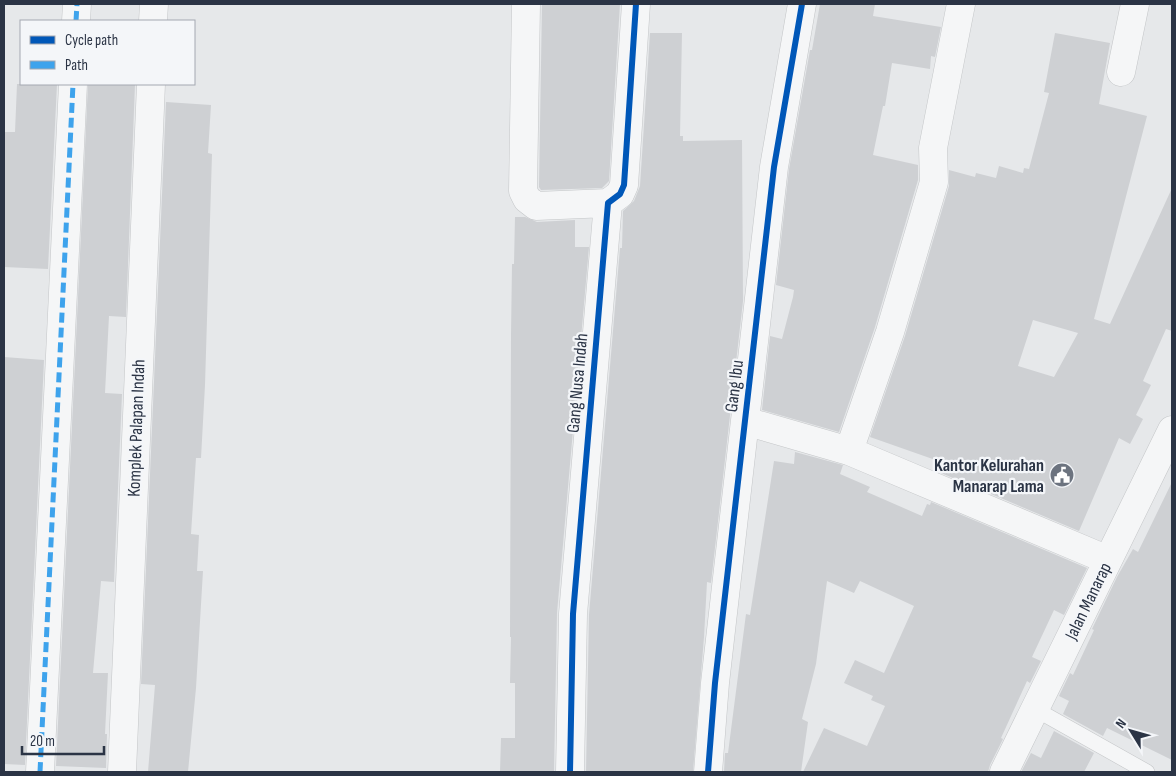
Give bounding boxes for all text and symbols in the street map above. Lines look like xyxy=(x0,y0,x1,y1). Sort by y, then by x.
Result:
legend xyxy=(20,20,195,85)
text: Cycle path xyxy=(65,31,118,50)
text: Path xyxy=(65,56,88,75)
street label: Gang Nusa Indah xyxy=(563,332,592,434)
street label: Komplek Palapan Indah xyxy=(124,359,149,497)
street label: Gang Ibu xyxy=(721,359,748,413)
place label: Kantor Kelurahan Manarap Lama xyxy=(934,455,1044,497)
public building icon: Kantor Kelurahan Manarap Lama xyxy=(1049,462,1075,488)
street label: Jalan Manarap xyxy=(1060,559,1116,644)
north arrow xyxy=(1106,706,1156,756)
text: N xyxy=(1112,715,1130,732)
scale bar xyxy=(22,724,105,756)
text: 20 m xyxy=(30,732,55,751)

